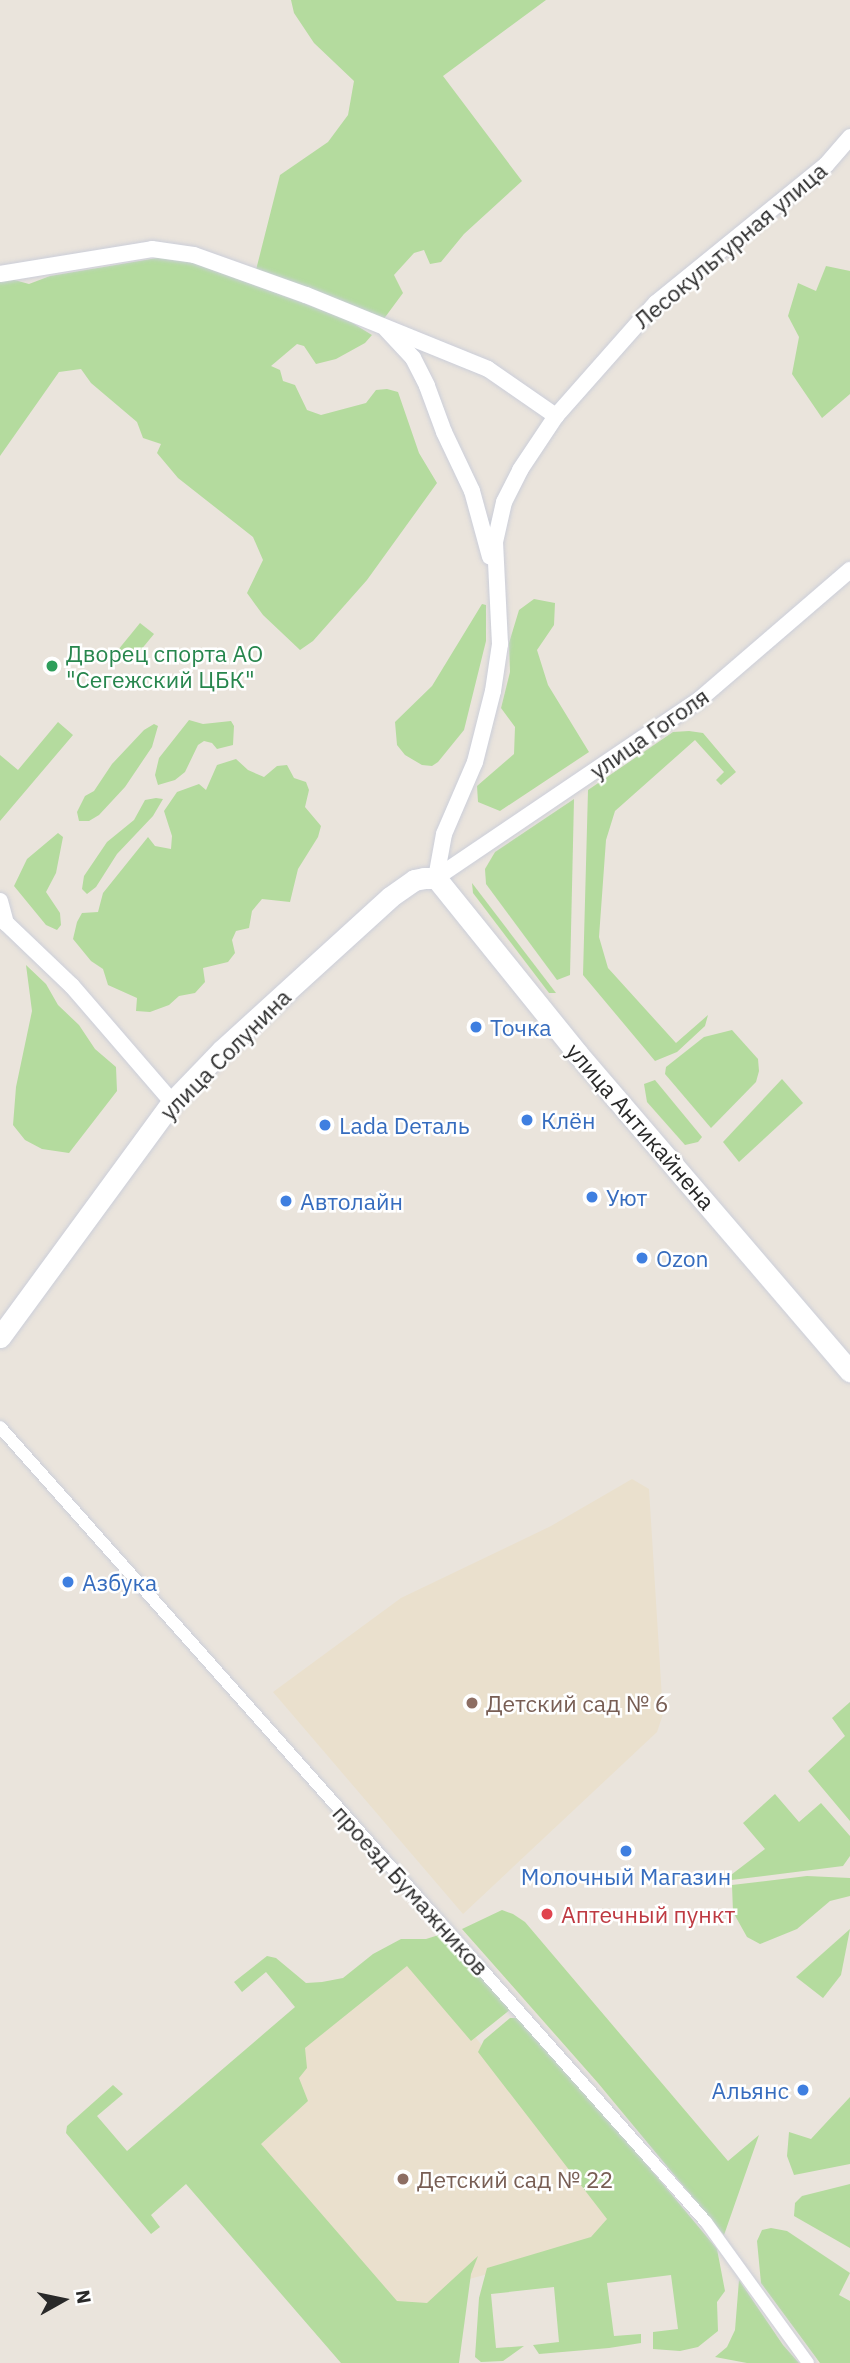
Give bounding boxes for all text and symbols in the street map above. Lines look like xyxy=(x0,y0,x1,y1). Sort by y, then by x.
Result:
street label: Лесокультурная улица xyxy=(628,156,832,334)
place label: Дворец спорта АО "Сегежский ЦБК" xyxy=(66,639,263,693)
marker: Дворец спорта АО "Сегежский ЦБК" xyxy=(44,658,60,674)
street label: улица Гоголя xyxy=(584,682,714,784)
street label: улица Солунина xyxy=(154,983,296,1125)
place label: Точка xyxy=(490,1013,552,1041)
marker: Точка xyxy=(468,1019,484,1035)
street label: улица Антикайнена xyxy=(561,1037,721,1215)
place label: Клён xyxy=(541,1106,595,1134)
place label: Lada Dеталь xyxy=(339,1111,470,1139)
marker: Клён xyxy=(519,1112,535,1128)
marker: Lada Dеталь xyxy=(317,1117,333,1133)
place label: Уют xyxy=(606,1183,647,1211)
place label: Автолайн xyxy=(300,1187,403,1215)
marker: Уют xyxy=(584,1189,600,1205)
marker: Автолайн xyxy=(278,1193,294,1209)
place label: Ozon xyxy=(656,1244,709,1272)
marker: Ozon xyxy=(634,1250,650,1266)
place label: Азбука xyxy=(82,1568,157,1596)
marker: Азбука xyxy=(60,1574,76,1590)
place label: Детский сад № 6 xyxy=(486,1689,669,1717)
marker: Детский сад № 6 xyxy=(464,1695,480,1711)
street label: проезд Бумажников xyxy=(327,1799,495,1981)
marker: Молочный Магазин xyxy=(618,1843,634,1859)
place label: Молочный Магазин xyxy=(521,1862,731,1890)
place label: Аптечный пункт xyxy=(561,1900,735,1928)
marker: Аптечный пункт xyxy=(539,1906,555,1922)
place label: Альянс xyxy=(712,2076,789,2104)
marker: Альянс xyxy=(795,2082,811,2098)
place label: Детский сад № 22 xyxy=(417,2165,613,2193)
marker: Детский сад № 22 xyxy=(395,2171,411,2187)
north arrow xyxy=(28,2265,98,2335)
text: N xyxy=(71,2288,97,2305)

